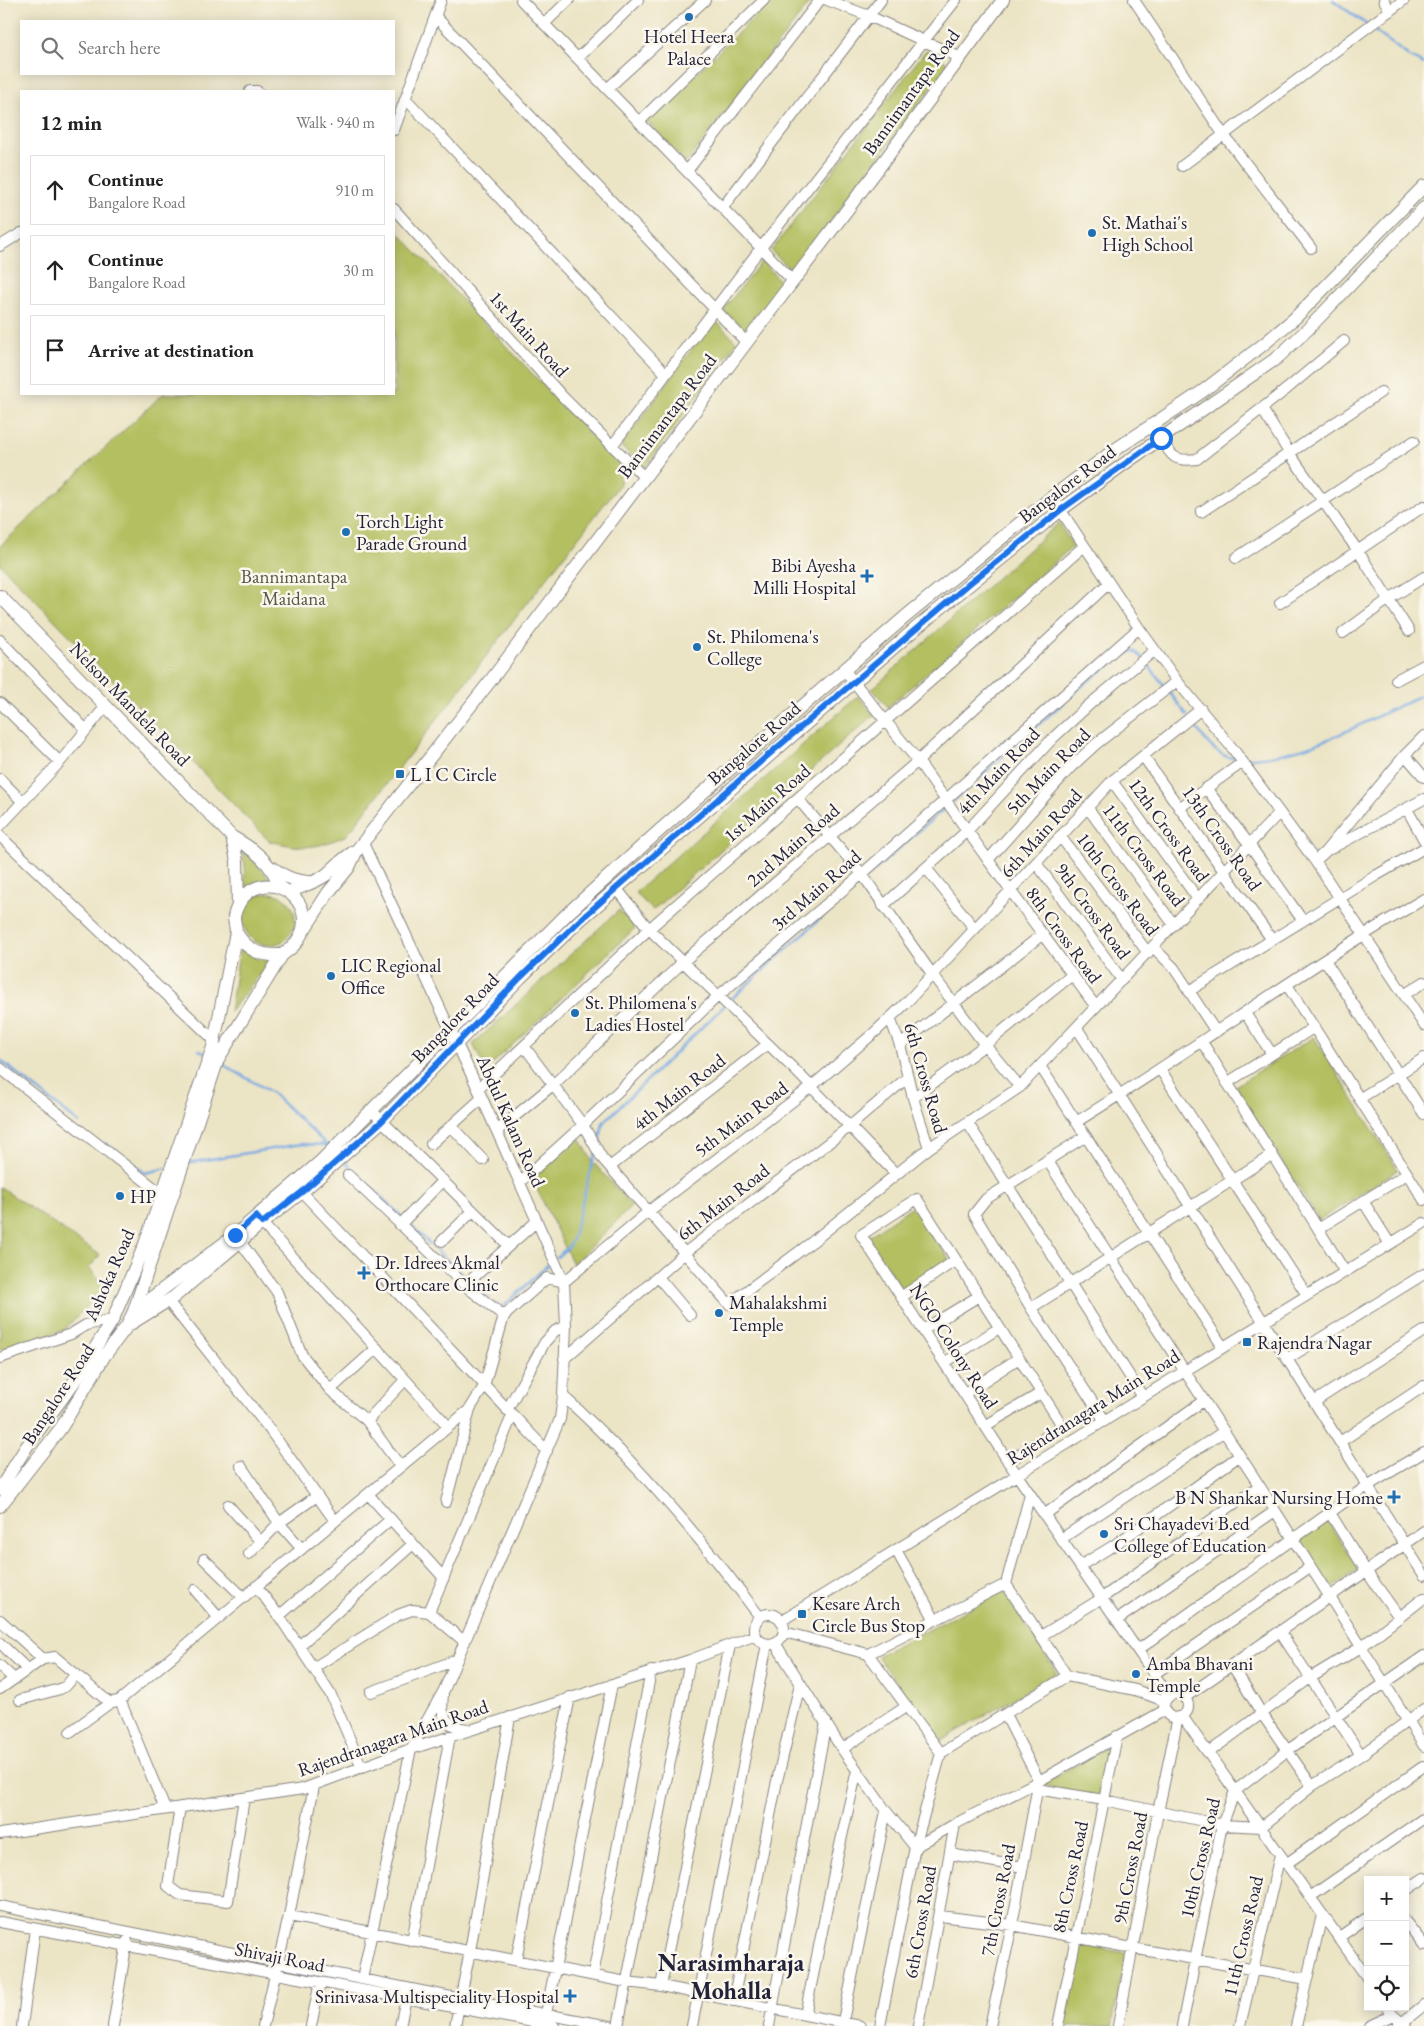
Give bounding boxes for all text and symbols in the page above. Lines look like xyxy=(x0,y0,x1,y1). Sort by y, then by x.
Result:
marker: Hotel Heera Palace xyxy=(683,11,695,23)
search box xyxy=(20,20,395,75)
place label: Hotel Heera Palace xyxy=(644,24,735,71)
street label: Bannimantapa Road xyxy=(857,24,965,160)
icon: search xyxy=(38,34,66,62)
text: Search here xyxy=(78,35,160,60)
text: 12 min xyxy=(40,109,102,136)
text: Walk · 940 m xyxy=(296,112,375,133)
text: Continue xyxy=(88,167,163,192)
icon: ahead xyxy=(41,176,69,204)
text: 910 m xyxy=(335,180,374,201)
text: Bangalore Road xyxy=(88,192,186,213)
place label: St. Mathai's High School xyxy=(1102,210,1194,257)
marker: St. Mathai's High School xyxy=(1086,227,1098,239)
text: Continue xyxy=(88,247,163,272)
icon: ahead xyxy=(41,256,69,284)
text: 30 m xyxy=(343,260,374,281)
text: Bangalore Road xyxy=(88,272,186,293)
street label: 1st Main Road xyxy=(484,286,575,383)
icon: arrive xyxy=(41,336,69,364)
text: Arrive at destination xyxy=(88,338,254,363)
street label: Bannimantapa Road xyxy=(612,348,722,483)
route start xyxy=(1150,427,1173,450)
street label: Bangalore Road xyxy=(1013,439,1121,529)
place label: Torch Light Parade Ground xyxy=(356,509,468,556)
marker: Torch Light Parade Ground xyxy=(340,526,352,538)
place label: Bibi Ayesha Milli Hospital xyxy=(753,553,856,600)
park label: Bannimantapa Maidana xyxy=(241,564,348,611)
marker: Bibi Ayesha Milli Hospital xyxy=(860,569,874,583)
place label: St. Philomena's College xyxy=(707,624,819,671)
street label: Nelson Mandela Road xyxy=(64,637,196,772)
marker: St. Philomena's College xyxy=(691,641,703,653)
street label: Bangalore Road xyxy=(702,695,806,790)
street label: 4th Main Road xyxy=(951,722,1045,820)
street label: 5th Main Road xyxy=(1000,722,1096,820)
street label: 1st Main Road xyxy=(718,758,816,848)
place label: L I C Circle xyxy=(410,762,497,787)
marker: L I C Circle xyxy=(394,768,406,780)
street label: 12th Cross Road xyxy=(1123,773,1215,887)
street label: 13th Cross Road xyxy=(1177,781,1268,896)
street label: 6th Main Road xyxy=(994,783,1088,883)
street label: 2nd Main Road xyxy=(741,798,845,892)
street label: 11th Cross Road xyxy=(1097,798,1191,912)
street label: 10th Cross Road xyxy=(1071,827,1165,941)
street label: 3rd Main Road xyxy=(766,844,867,936)
street label: 9th Cross Road xyxy=(1049,858,1137,965)
street label: 8th Cross Road xyxy=(1020,882,1108,989)
place label: LIC Regional Office xyxy=(341,953,442,1000)
street label: Bangalore Road xyxy=(406,967,505,1068)
marker: LIC Regional Office xyxy=(325,970,337,982)
place label: St. Philomena's Ladies Hostel xyxy=(585,990,697,1037)
marker: St. Philomena's Ladies Hostel xyxy=(569,1007,581,1019)
street label: 6th Cross Road xyxy=(898,1020,954,1136)
street label: 4th Main Road xyxy=(627,1048,731,1136)
street label: Abdul Kalam Road xyxy=(470,1050,551,1191)
street label: 5th Main Road xyxy=(689,1075,793,1162)
street label: 6th Main Road xyxy=(671,1158,775,1246)
place label: HP xyxy=(130,1184,156,1209)
marker: HP xyxy=(114,1190,126,1202)
route end xyxy=(224,1224,247,1247)
street label: Ashoka Road xyxy=(77,1225,141,1326)
place label: Dr. Idrees Akmal Orthocare Clinic xyxy=(375,1250,500,1297)
marker: Dr. Idrees Akmal Orthocare Clinic xyxy=(357,1266,371,1280)
street label: NGO Colony Road xyxy=(904,1278,1004,1414)
place label: Mahalakshmi Temple xyxy=(729,1290,827,1337)
marker: Mahalakshmi Temple xyxy=(713,1307,725,1319)
place label: Rajendra Nagar xyxy=(1257,1330,1372,1355)
marker: Rajendra Nagar xyxy=(1241,1336,1253,1348)
street label: Bangalore Road xyxy=(16,1338,100,1449)
street label: Rajendranagara Main Road xyxy=(1002,1343,1185,1471)
place label: B N Shankar Nursing Home xyxy=(1175,1485,1383,1510)
marker: B N Shankar Nursing Home xyxy=(1387,1490,1401,1504)
place label: Sri Chayadevi B.ed College of Education xyxy=(1114,1511,1267,1558)
marker: Sri Chayadevi B.ed College of Education xyxy=(1098,1528,1110,1540)
place label: Kesare Arch Circle Bus Stop xyxy=(812,1591,925,1638)
marker: Kesare Arch Circle Bus Stop xyxy=(796,1608,808,1620)
place label: Amba Bhavani Temple xyxy=(1145,1651,1254,1698)
marker: Amba Bhavani Temple xyxy=(1130,1668,1142,1680)
street label: Rajendranagara Main Road xyxy=(294,1694,492,1782)
street label: 10th Cross Road xyxy=(1174,1795,1226,1921)
street label: 9th Cross Road xyxy=(1107,1809,1153,1926)
street label: 8th Cross Road xyxy=(1046,1818,1094,1935)
street label: 7th Cross Road xyxy=(975,1841,1021,1958)
street label: 6th Cross Road xyxy=(898,1863,942,1980)
street label: 11th Cross Road xyxy=(1217,1873,1269,1999)
map controls xyxy=(1364,1876,1409,2011)
button: + xyxy=(1364,1876,1409,1921)
button: − xyxy=(1364,1921,1409,1966)
street label: Shivaji Road xyxy=(233,1936,328,1978)
district label: Narasimharaja Mohalla xyxy=(658,1947,805,2006)
button: locate xyxy=(1364,1966,1409,2011)
place label: Srinivasa Multispeciality Hospital xyxy=(315,1984,559,2009)
marker: Srinivasa Multispeciality Hospital xyxy=(563,1989,577,2003)

